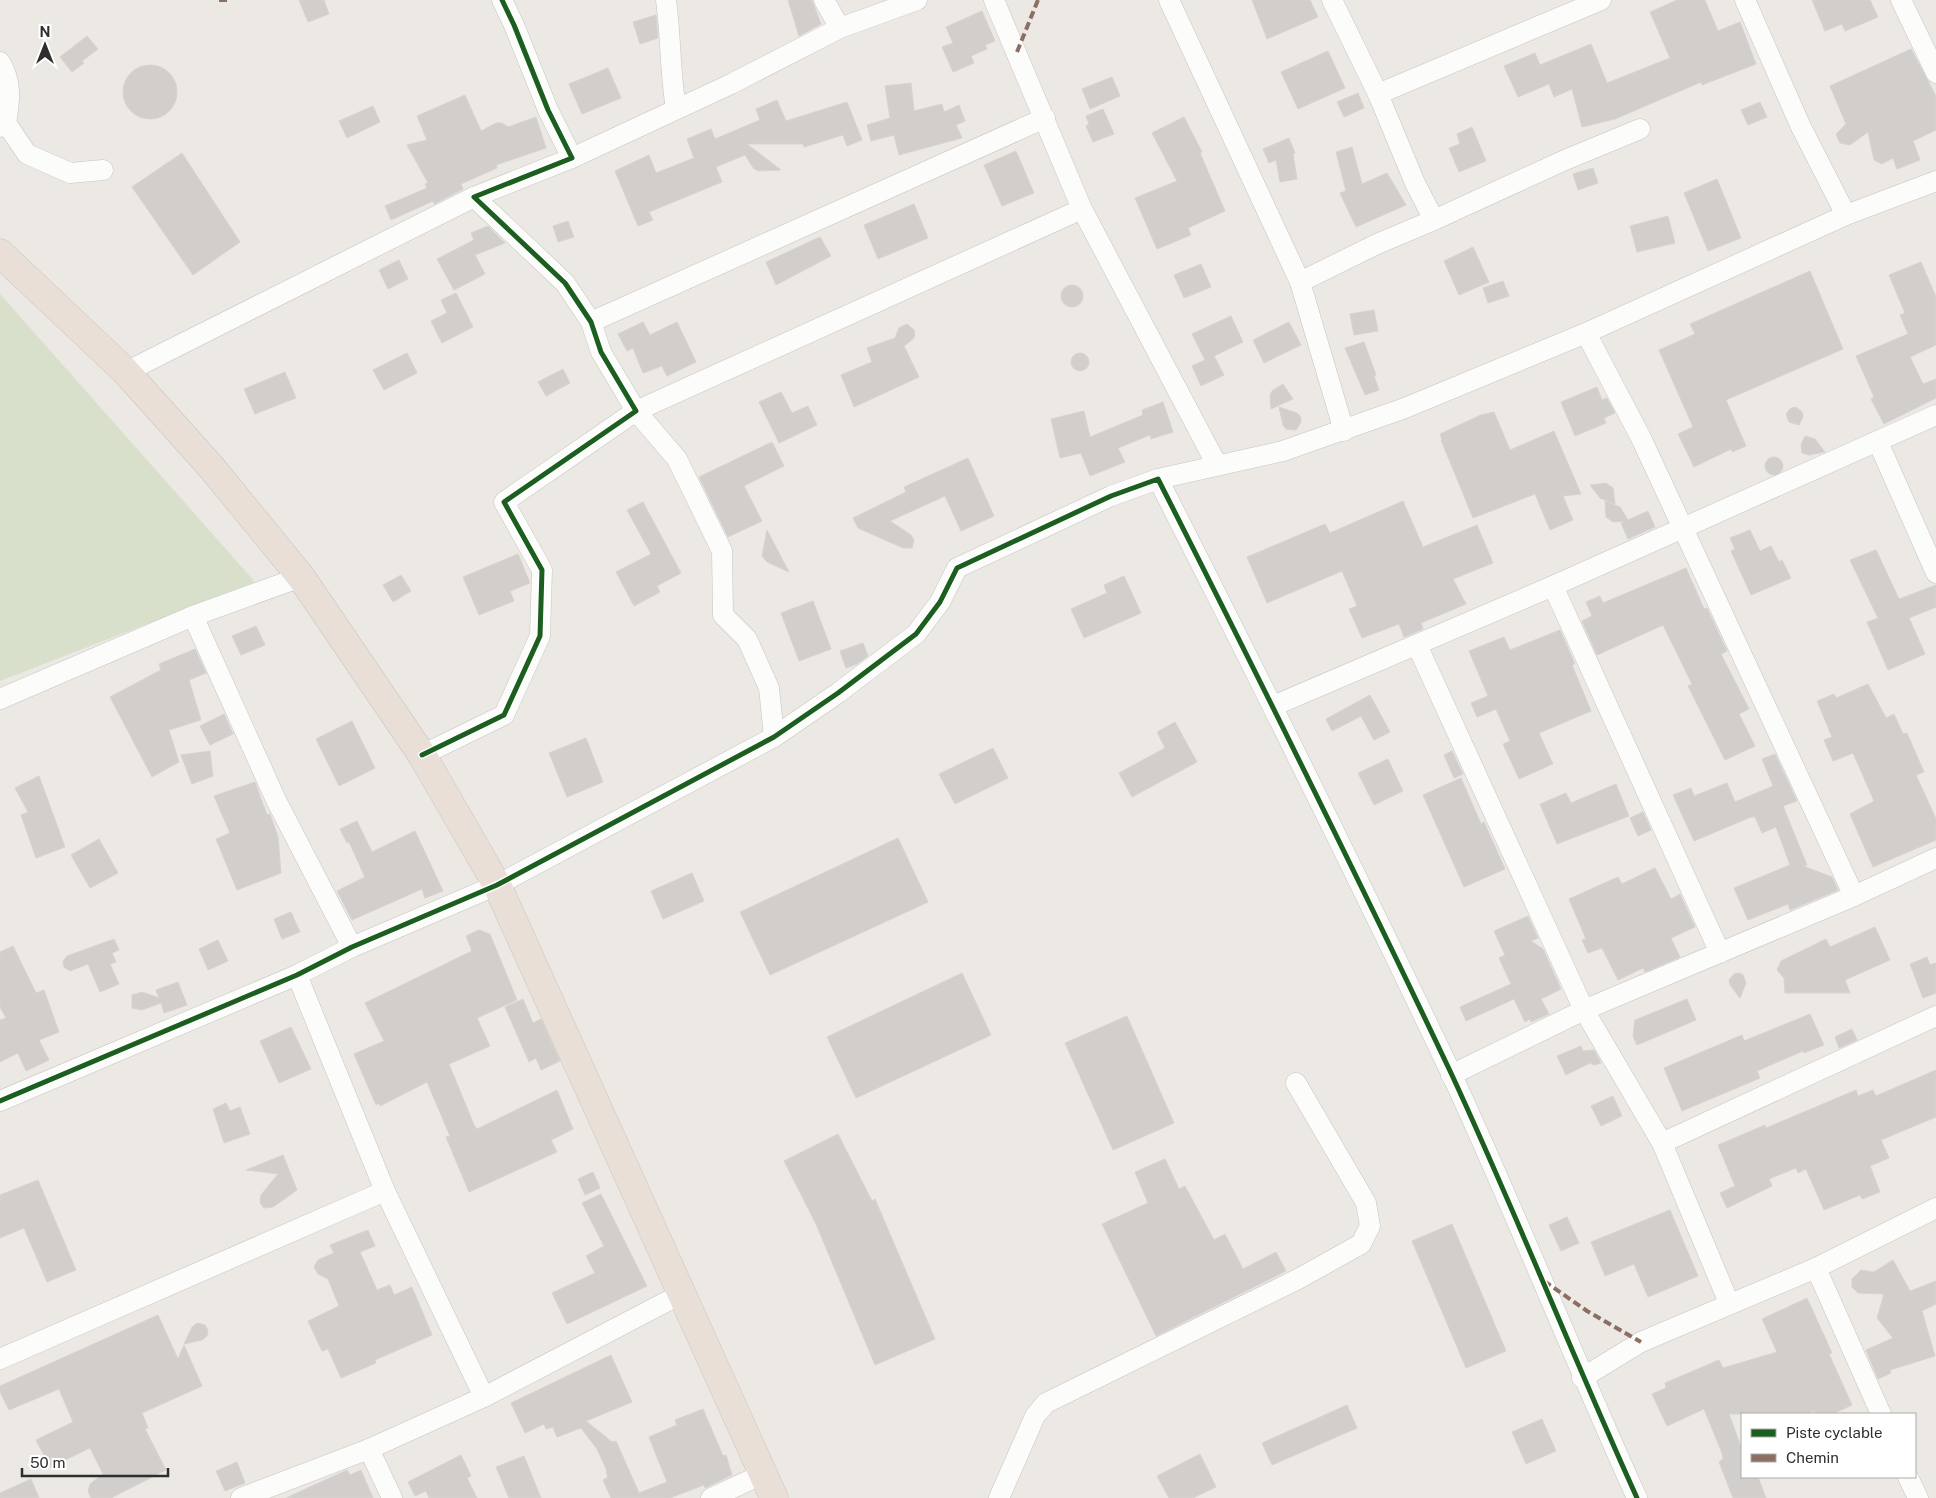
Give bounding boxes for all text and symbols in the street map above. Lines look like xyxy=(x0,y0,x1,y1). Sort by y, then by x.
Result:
north arrow xyxy=(20,20,70,70)
text: N xyxy=(40,24,50,40)
legend xyxy=(1741,1413,1916,1478)
text: Piste cyclable xyxy=(1786,1424,1883,1441)
scale bar xyxy=(22,1446,169,1478)
text: Chemin xyxy=(1786,1449,1839,1466)
text: 50 m xyxy=(30,1454,65,1471)

